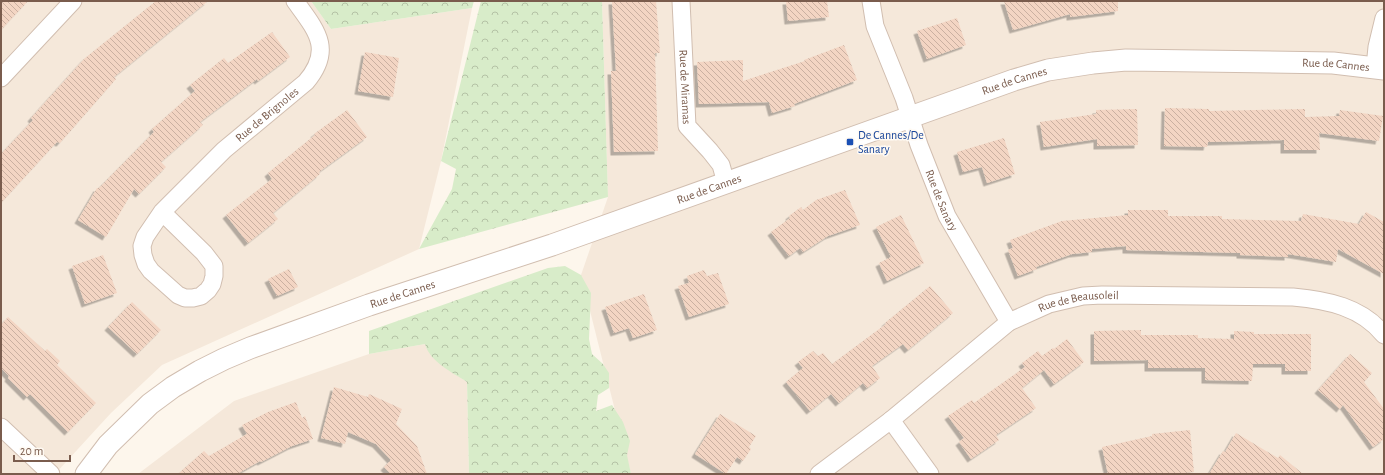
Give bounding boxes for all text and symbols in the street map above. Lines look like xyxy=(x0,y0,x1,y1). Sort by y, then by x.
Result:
street label: Rue de Miramas xyxy=(677,49,693,125)
street label: Rue de Cannes xyxy=(1302,57,1370,73)
street label: Rue de Cannes xyxy=(980,65,1048,97)
street label: Rue de Brignoles xyxy=(233,85,301,144)
place label: De Cannes/De Sanary xyxy=(858,129,924,156)
marker: De Cannes/De Sanary xyxy=(845,137,855,147)
street label: Rue de Sanary xyxy=(923,168,960,233)
street label: Rue de Cannes xyxy=(675,172,743,206)
street label: Rue de Cannes xyxy=(368,278,437,310)
street label: Rue de Beausoleil xyxy=(1036,289,1119,314)
scale bar xyxy=(14,437,70,463)
text: 20 m xyxy=(20,445,43,457)

